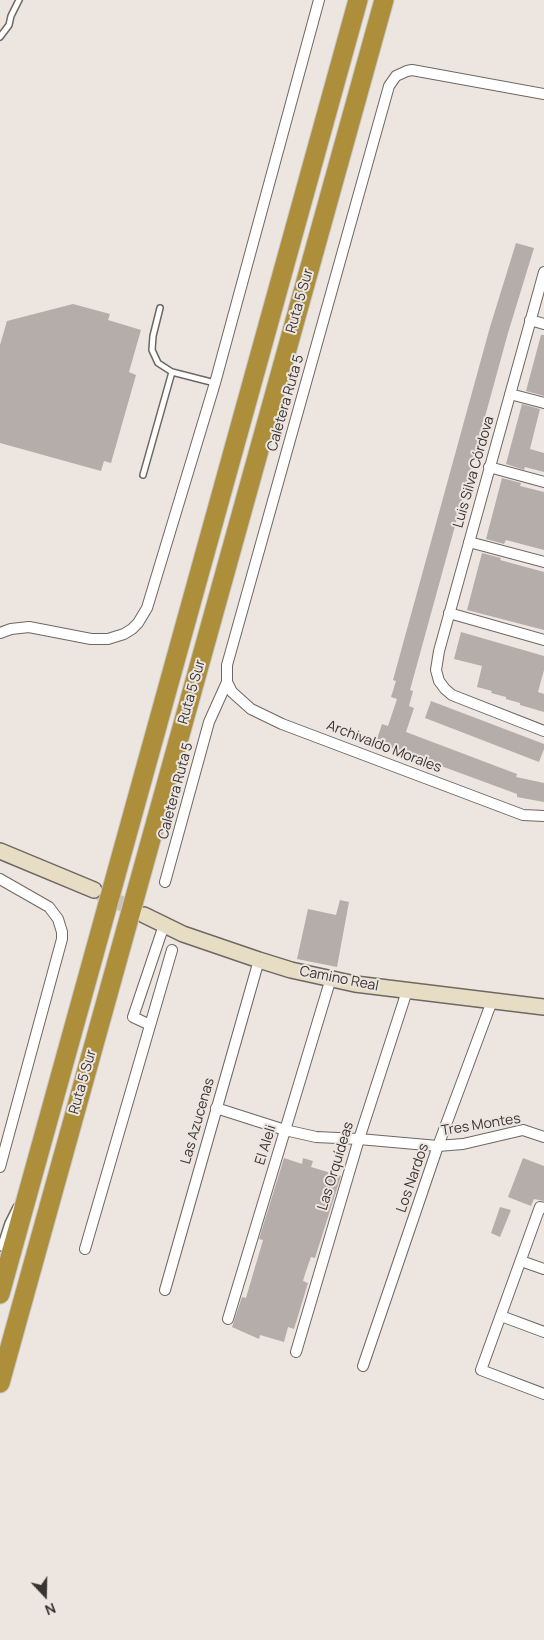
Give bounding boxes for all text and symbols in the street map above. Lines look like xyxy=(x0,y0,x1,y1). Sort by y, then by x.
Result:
street label: Ruta 5 Sur xyxy=(283,267,317,335)
street label: Caletera Ruta 5 xyxy=(264,353,308,453)
street label: Luis Silva Córdova xyxy=(450,414,498,530)
street label: Ruta 5 Sur xyxy=(175,658,209,726)
street label: Archivaldo Morales xyxy=(324,717,444,777)
street label: Caletera Ruta 5 xyxy=(155,741,197,841)
street label: Camino Real xyxy=(298,963,380,995)
street label: Ruta 5 Sur xyxy=(66,1048,100,1116)
street label: Las Azucenas xyxy=(178,1076,218,1166)
street label: Tres Montes xyxy=(440,1110,522,1140)
street label: Las Orquídeas xyxy=(315,1120,357,1212)
street label: El Aleli xyxy=(252,1123,280,1167)
street label: Los Nardos xyxy=(393,1141,433,1215)
north arrow xyxy=(20,1570,70,1620)
text: N xyxy=(42,1599,59,1620)

